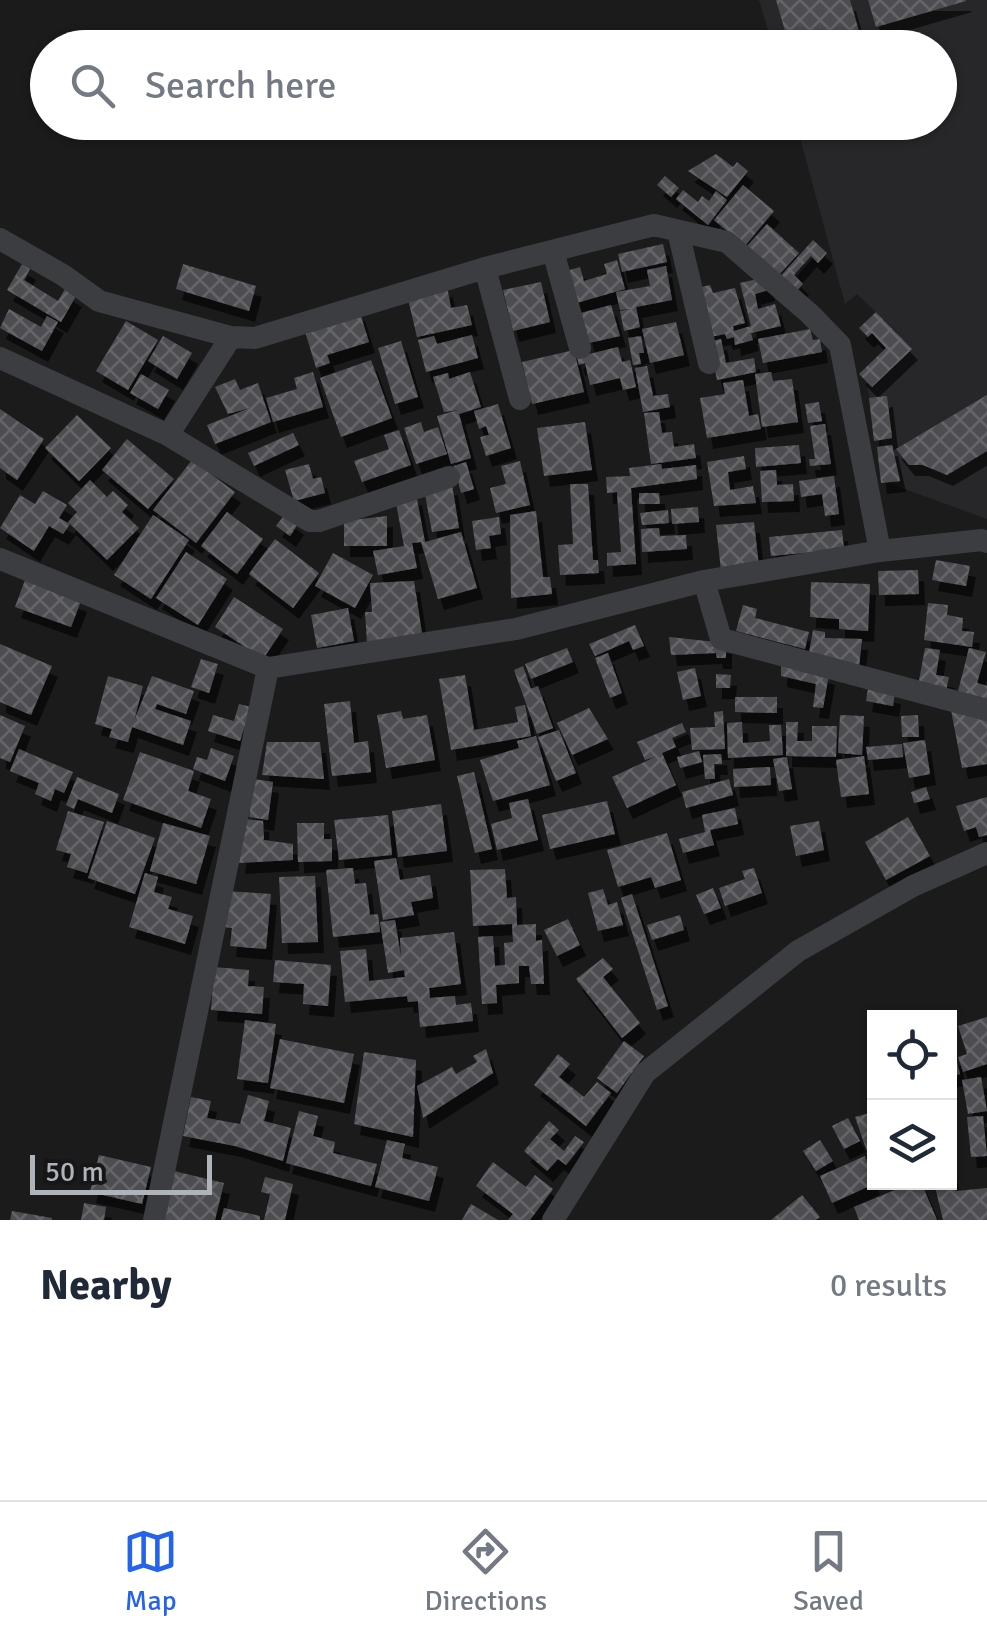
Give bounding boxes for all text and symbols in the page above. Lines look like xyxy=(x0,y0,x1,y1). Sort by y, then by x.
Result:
search box xyxy=(30,30,957,140)
icon: search xyxy=(65,58,120,113)
text: Search here xyxy=(145,62,337,109)
map controls xyxy=(867,1010,957,1190)
button: locate xyxy=(867,1010,957,1100)
button: layers xyxy=(867,1100,957,1190)
scale bar xyxy=(30,1150,212,1194)
text: 50 m xyxy=(45,1155,104,1189)
text: Nearby xyxy=(40,1260,172,1311)
text: 0 results xyxy=(830,1266,947,1305)
tab: Map xyxy=(123,1524,178,1618)
tab: Directions xyxy=(425,1524,547,1618)
tab: Saved xyxy=(793,1524,864,1618)

